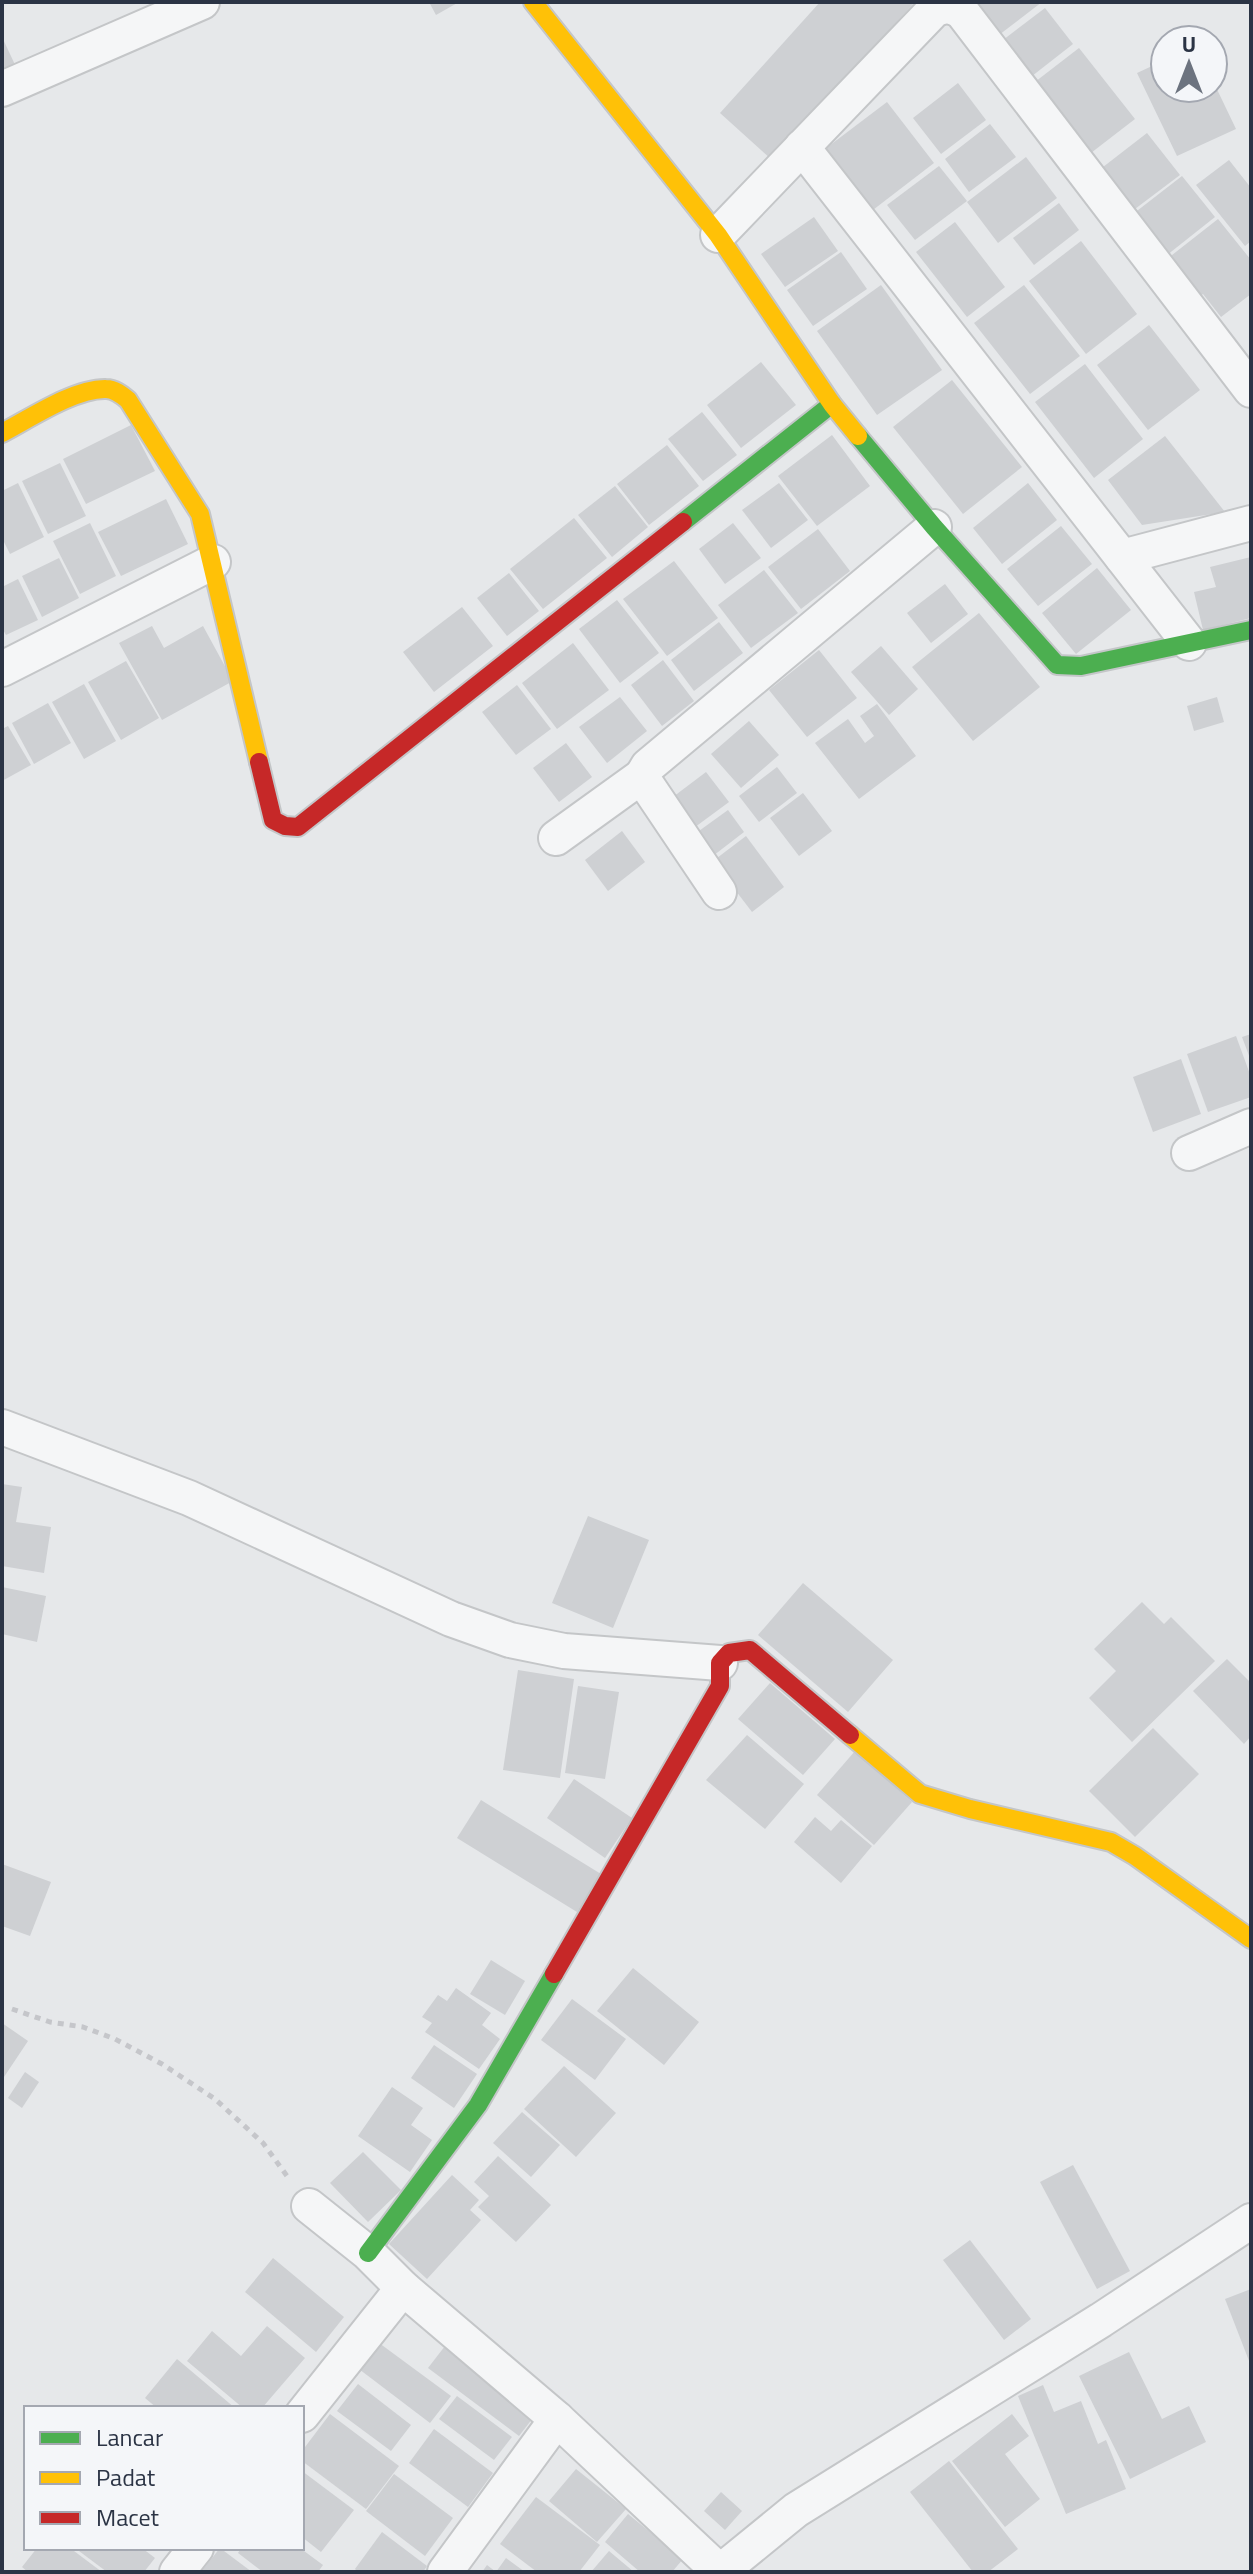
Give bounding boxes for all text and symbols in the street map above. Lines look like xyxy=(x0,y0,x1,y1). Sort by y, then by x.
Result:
north arrow xyxy=(1149,24,1229,104)
text: U xyxy=(1182,27,1196,61)
legend xyxy=(24,2406,304,2550)
text: Lancar xyxy=(96,2419,163,2455)
text: Padat xyxy=(96,2459,156,2495)
text: Macet xyxy=(96,2499,160,2535)

